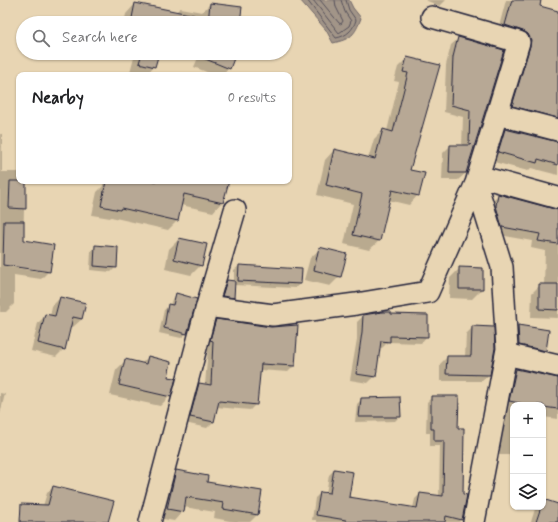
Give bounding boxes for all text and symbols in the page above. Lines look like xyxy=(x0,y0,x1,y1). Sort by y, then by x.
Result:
search box xyxy=(16,16,292,60)
icon: search xyxy=(30,27,52,49)
text: Search here xyxy=(62,28,138,48)
text: Nearby xyxy=(32,87,84,109)
text: 0 results xyxy=(228,90,276,107)
map controls xyxy=(510,402,546,510)
button: + xyxy=(510,402,546,438)
button: − xyxy=(510,438,546,474)
button: layers xyxy=(510,474,546,510)

